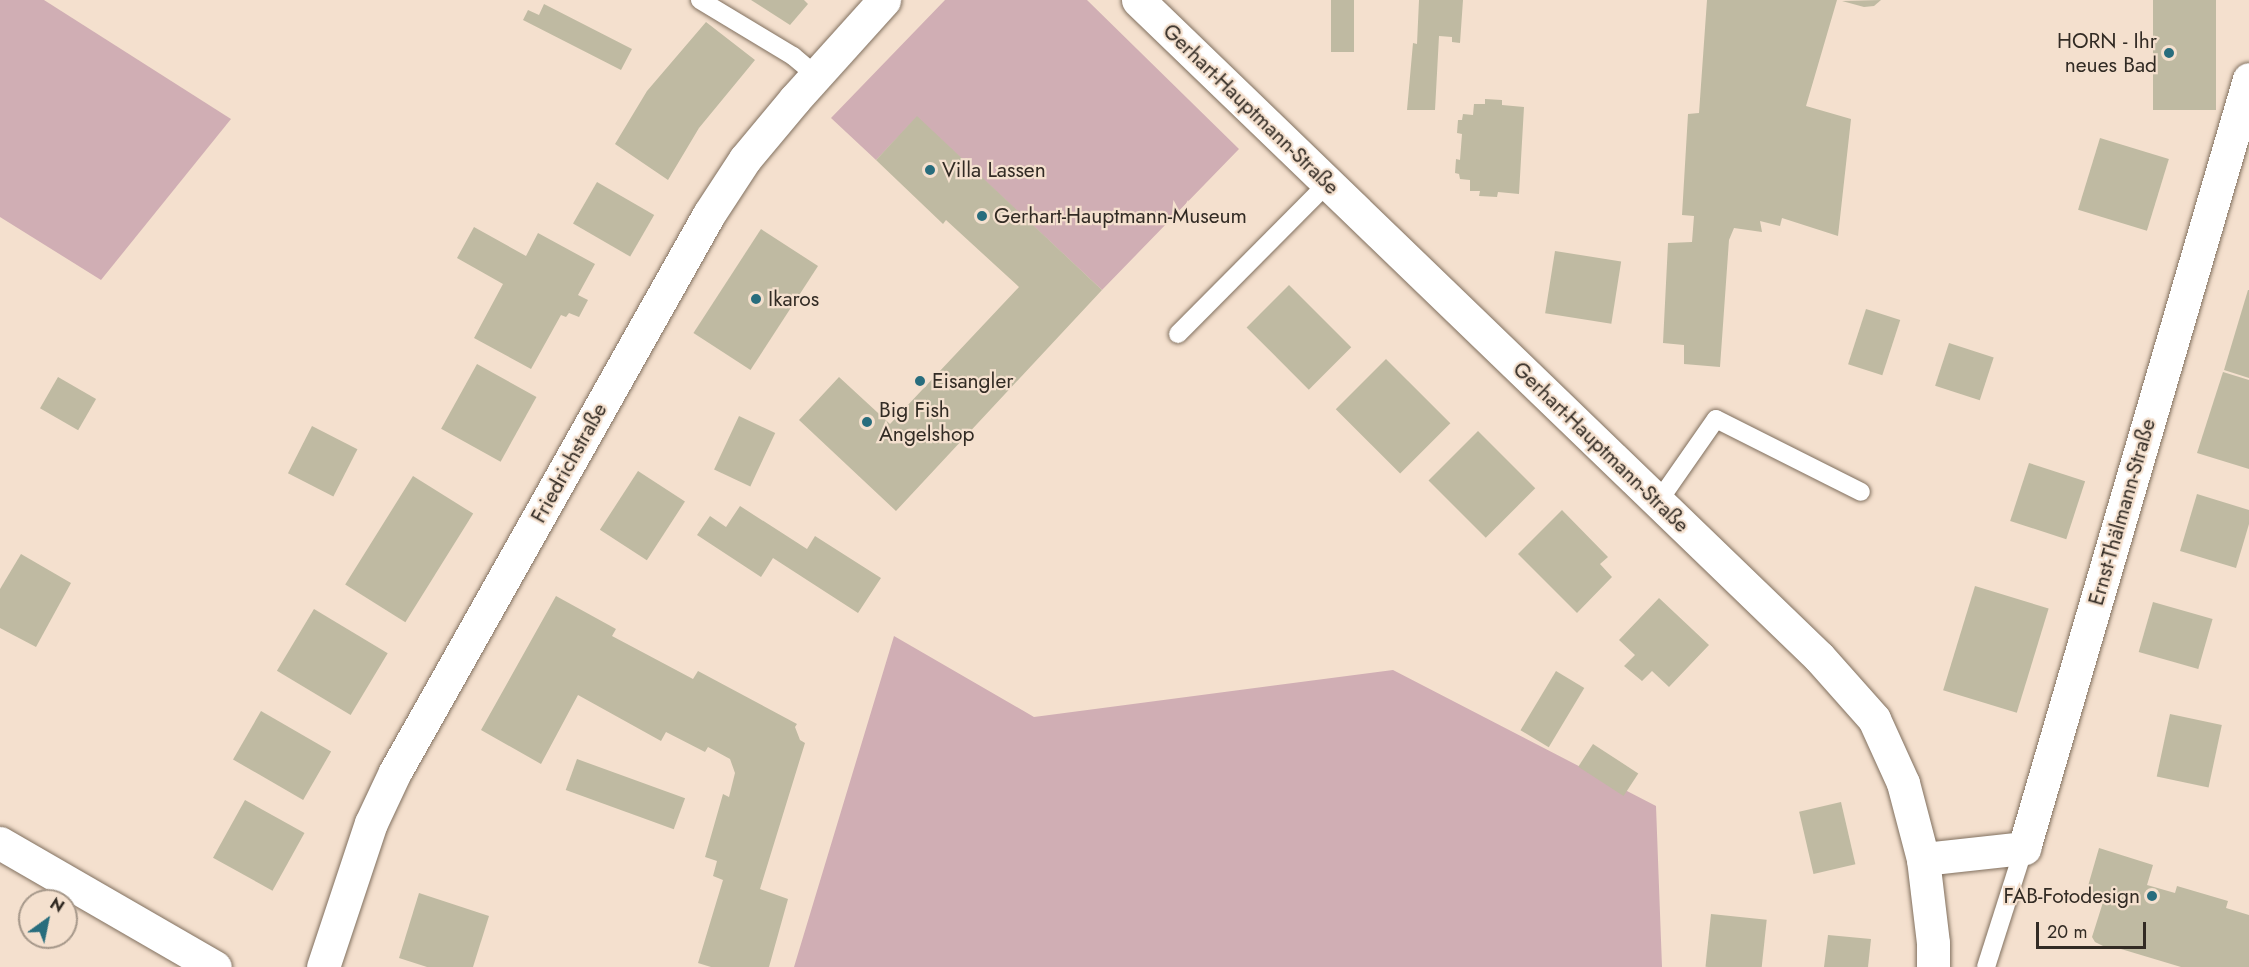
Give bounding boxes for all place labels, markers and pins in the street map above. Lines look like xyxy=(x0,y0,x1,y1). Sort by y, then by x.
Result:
place label: HORN - Ihr neues Bad xyxy=(2057,28,2157,78)
marker: HORN - Ihr neues Bad xyxy=(2162,46,2176,60)
place label: Villa Lassen xyxy=(942,157,1046,183)
marker: Villa Lassen xyxy=(923,163,937,177)
place label: Gerhart-Hauptmann-Museum xyxy=(994,203,1247,229)
marker: Gerhart-Hauptmann-Museum xyxy=(975,209,989,223)
place label: Ikaros xyxy=(768,286,819,312)
marker: Ikaros xyxy=(749,292,763,306)
place label: Eisangler xyxy=(932,368,1013,394)
marker: Eisangler xyxy=(913,374,927,388)
place label: Big Fish Angelshop xyxy=(879,397,974,447)
marker: Big Fish Angelshop xyxy=(860,415,874,429)
place label: FAB-Fotodesign xyxy=(2003,883,2140,909)
marker: FAB-Fotodesign xyxy=(2145,889,2159,903)

